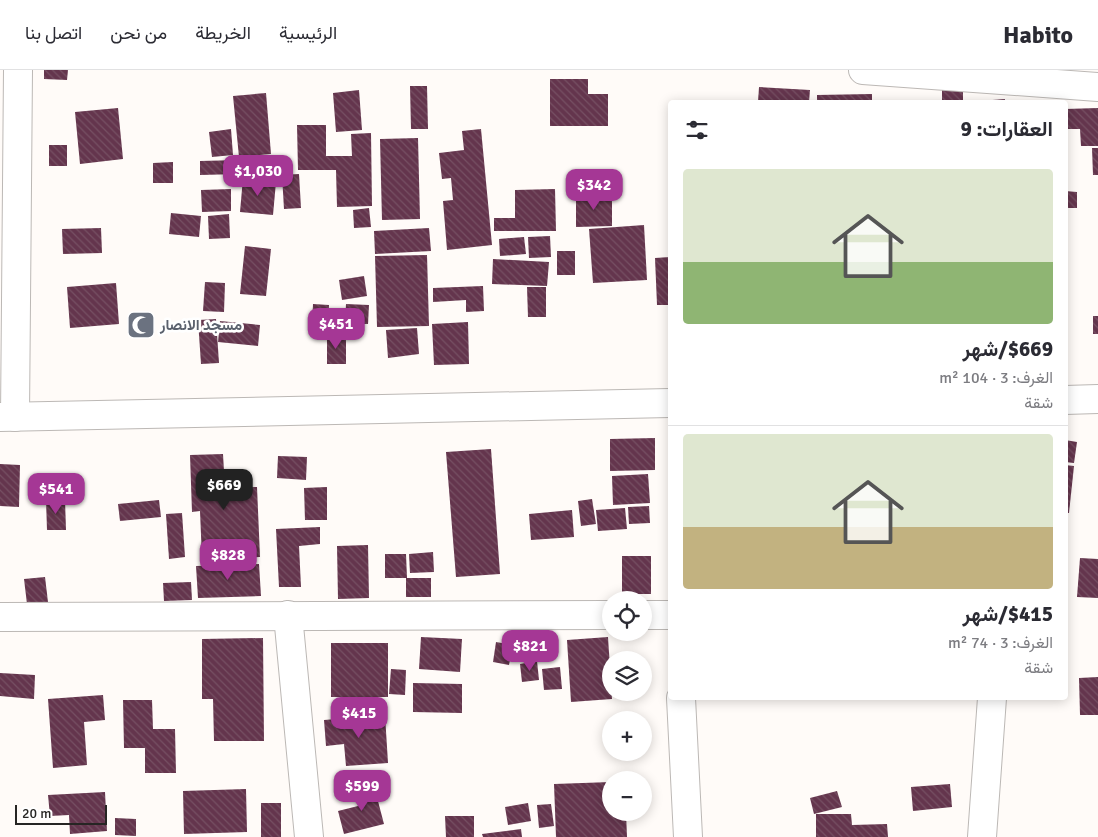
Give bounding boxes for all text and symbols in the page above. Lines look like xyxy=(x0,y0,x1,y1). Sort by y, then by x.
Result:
text: Habito xyxy=(1003,20,1073,50)
text: اتصل بنا xyxy=(25,22,82,44)
text: من نحن xyxy=(110,22,167,44)
text: الخريطة xyxy=(195,22,251,44)
text: الرئيسية xyxy=(279,22,337,44)
icon: filters xyxy=(683,116,711,144)
text: العقارات: 9 xyxy=(960,116,1053,142)
pin: $1,030 xyxy=(217,154,299,197)
text: $1,030 xyxy=(234,161,282,181)
pin: $342 xyxy=(564,168,624,211)
text: $342 xyxy=(577,175,611,195)
icon: home xyxy=(823,201,913,291)
pin: $451 xyxy=(306,308,366,350)
mosque icon: مسجد الانصار xyxy=(126,310,156,340)
text: $451 xyxy=(319,314,353,334)
place label: مسجد الانصار xyxy=(159,316,242,334)
text: $669/شهر xyxy=(963,336,1053,362)
text: الغرف: 3 · 104 m² xyxy=(939,368,1053,388)
text: شقة xyxy=(1024,393,1053,413)
icon: home xyxy=(823,467,913,557)
pin: $669 xyxy=(194,468,254,511)
pin: $541 xyxy=(26,472,86,515)
text: $669 xyxy=(207,475,241,495)
text: $541 xyxy=(39,479,73,499)
pin: $828 xyxy=(198,538,258,581)
text: $828 xyxy=(211,545,245,565)
map controls xyxy=(602,591,652,821)
button: locate xyxy=(602,591,652,641)
text: $415/شهر xyxy=(963,601,1053,627)
pin: $821 xyxy=(500,630,560,672)
text: الغرف: 3 · 74 m² xyxy=(948,633,1053,653)
text: $821 xyxy=(513,636,547,656)
button: layers xyxy=(602,651,652,701)
text: شقة xyxy=(1024,658,1053,678)
pin: $415 xyxy=(329,696,389,739)
text: $415 xyxy=(342,703,376,723)
button: + xyxy=(602,711,652,761)
pin: $599 xyxy=(332,770,392,812)
button: − xyxy=(602,771,652,821)
text: $599 xyxy=(345,776,379,796)
scale bar xyxy=(15,802,108,825)
text: 20 m xyxy=(22,805,51,822)

